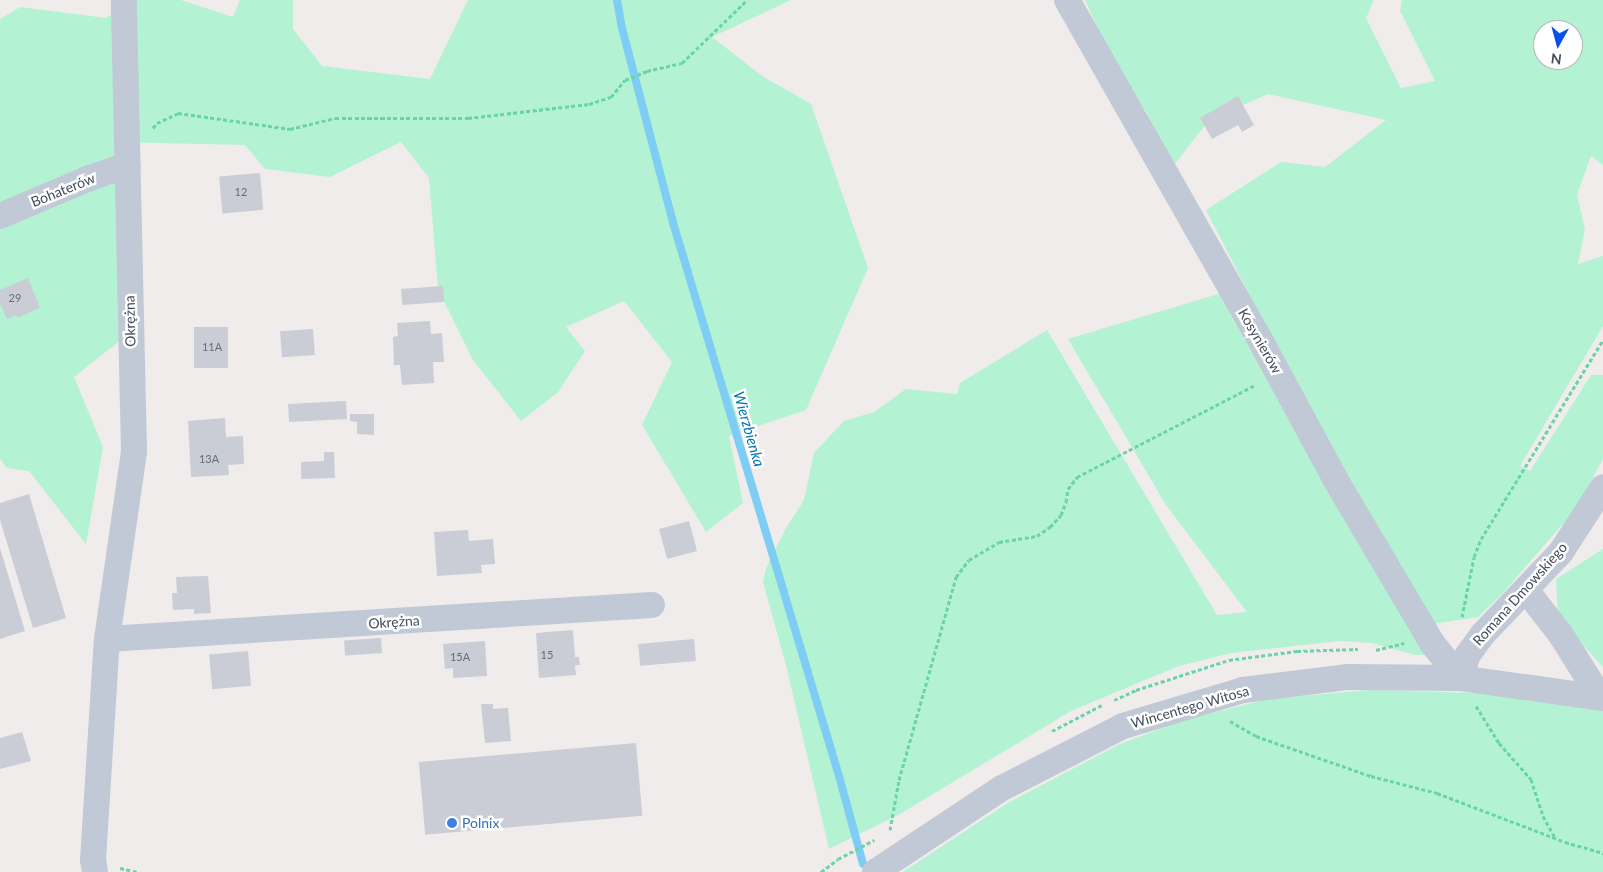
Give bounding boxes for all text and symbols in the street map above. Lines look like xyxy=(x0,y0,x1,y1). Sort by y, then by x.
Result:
north arrow xyxy=(1533,20,1583,70)
text: N xyxy=(1550,50,1563,68)
street label: Bohaterów xyxy=(29,170,97,210)
house number: 12 xyxy=(235,185,247,199)
house number: 29 xyxy=(9,291,21,305)
street label: Okrężna xyxy=(121,295,139,347)
street label: Kosynierów xyxy=(1235,306,1285,376)
house number: 11A xyxy=(202,340,222,354)
water label: Wierzbienka xyxy=(730,389,768,469)
house number: 13A xyxy=(199,452,219,466)
street label: Romana Dmowskiego xyxy=(1469,539,1571,649)
street label: Okrężna xyxy=(368,612,420,632)
house number: 15 xyxy=(541,648,553,662)
house number: 15A xyxy=(450,650,470,664)
street label: Wincentego Witosa xyxy=(1129,682,1251,732)
place label: Polnix xyxy=(462,815,499,831)
marker: Polnix xyxy=(446,817,458,829)

